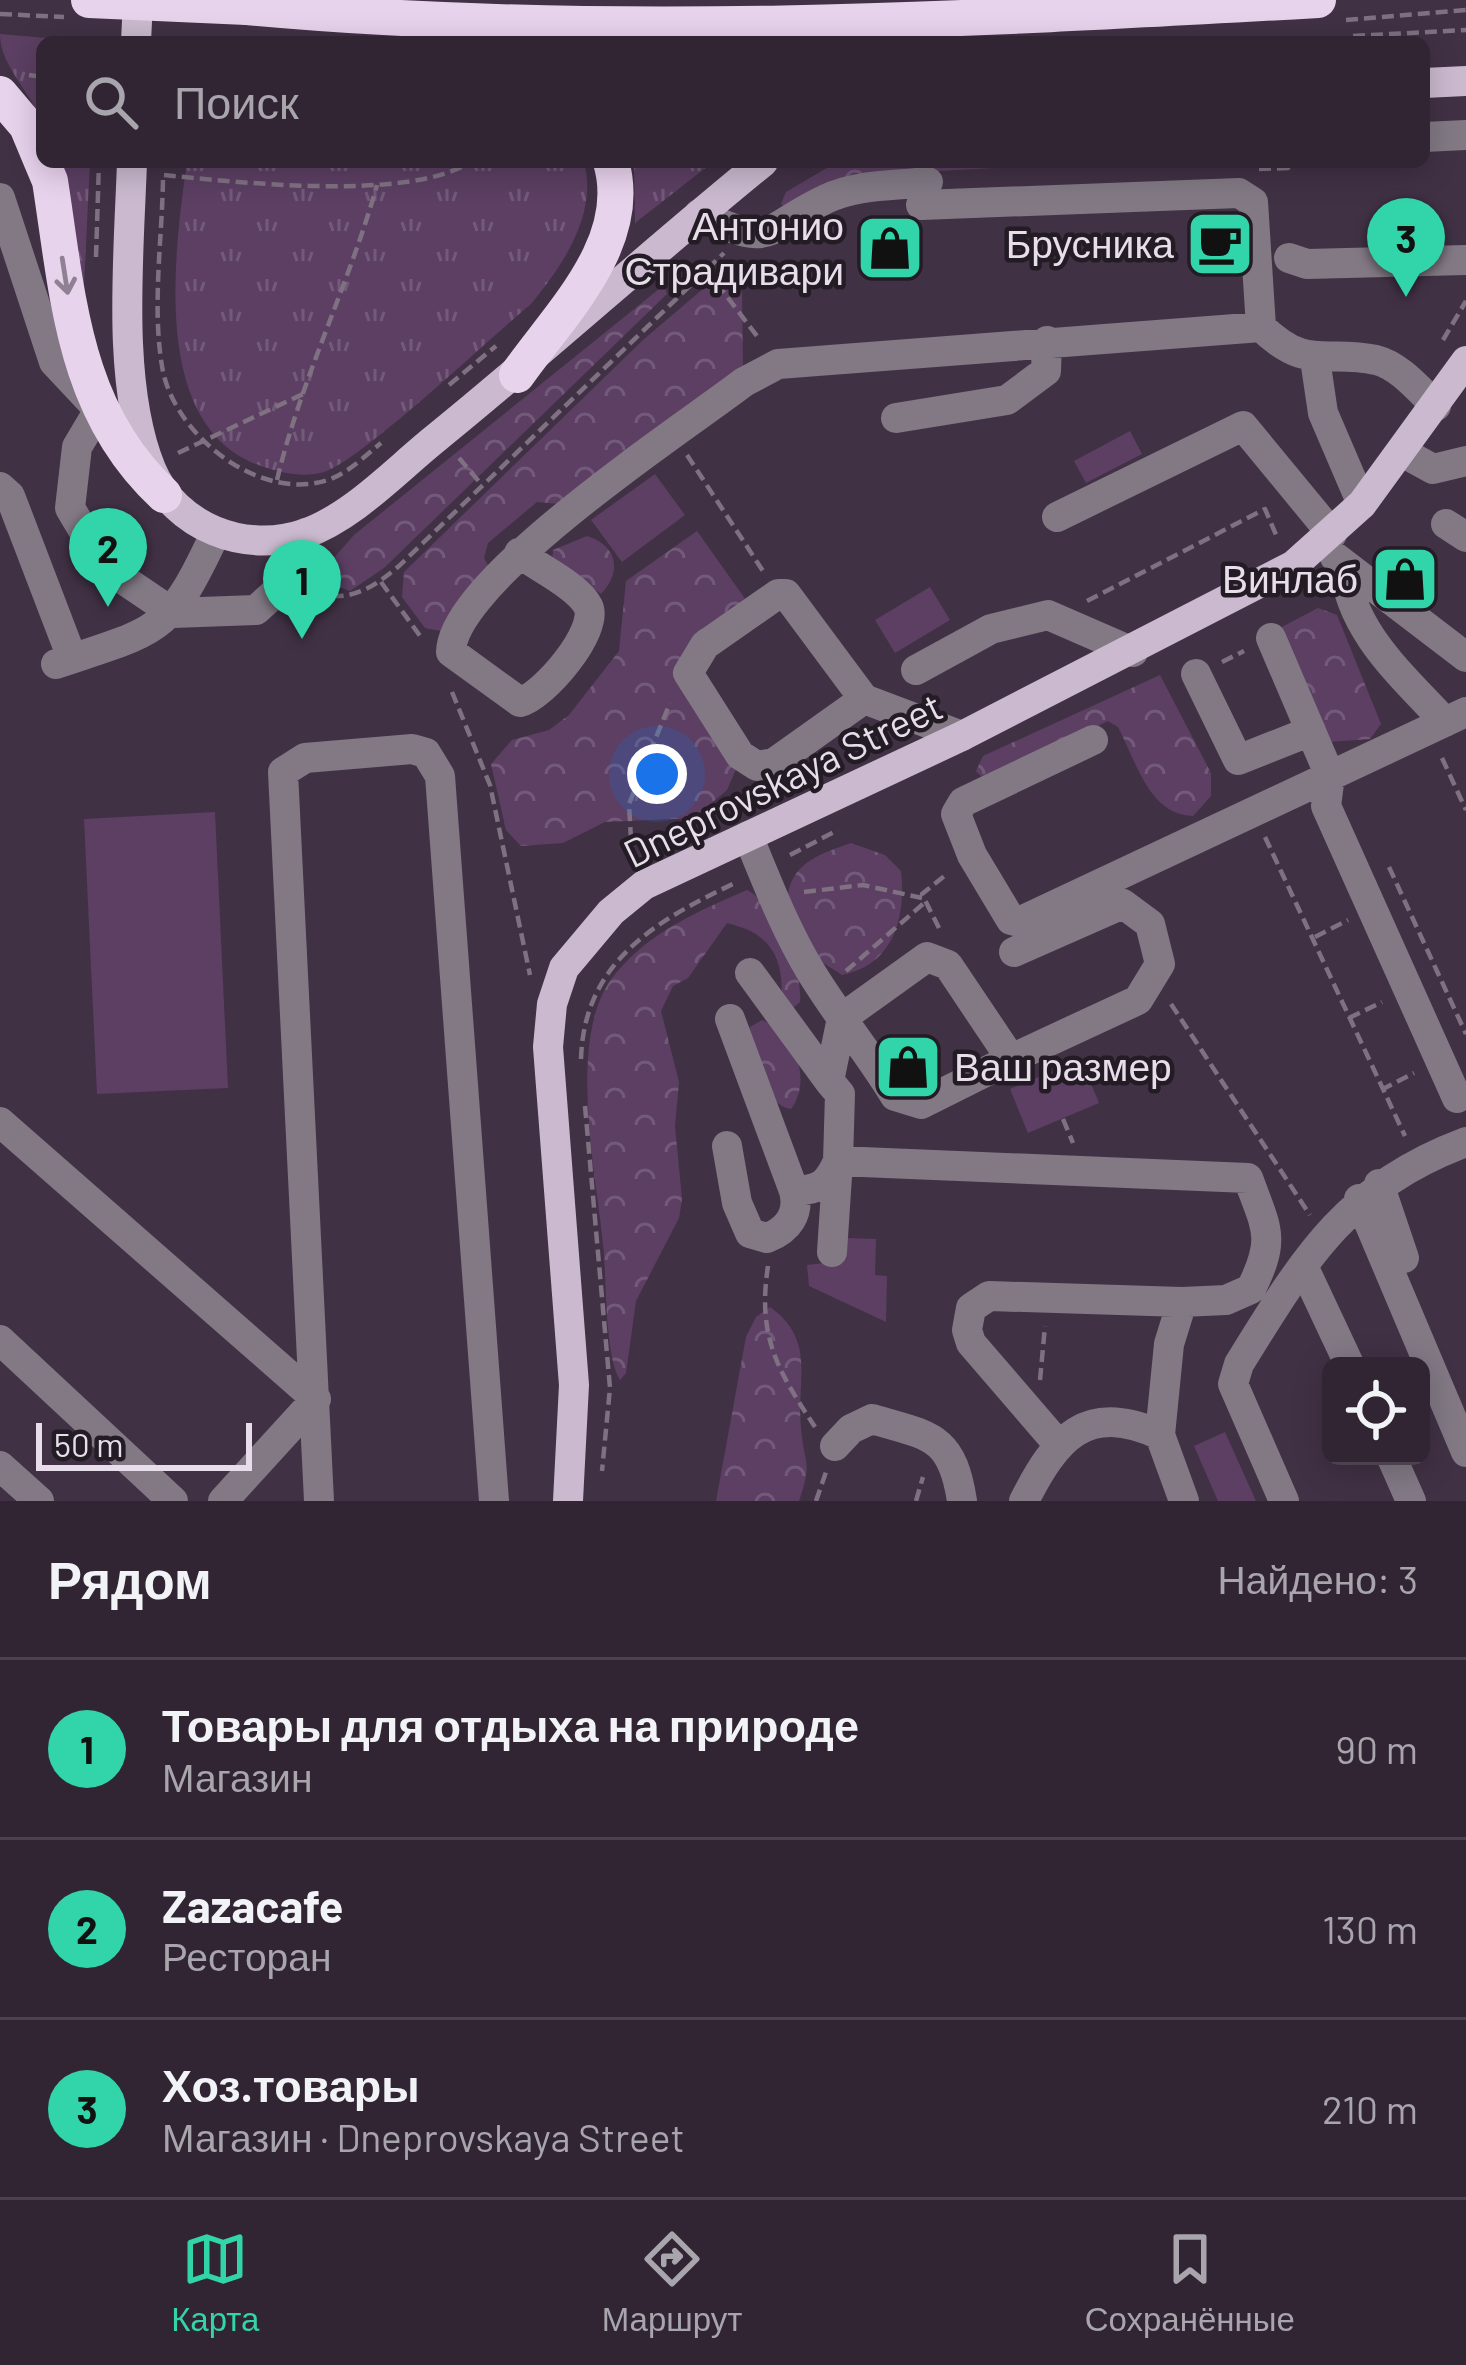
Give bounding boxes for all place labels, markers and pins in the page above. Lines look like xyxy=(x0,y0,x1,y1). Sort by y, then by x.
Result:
pin: 3 xyxy=(1367,198,1445,297)
place label: Антонио Страдивари xyxy=(625,201,844,293)
cafe icon: Брусника xyxy=(1185,209,1255,279)
shop icon: Антонио Страдивари xyxy=(855,213,925,283)
place label: Брусника xyxy=(1006,219,1174,266)
pin: 2 xyxy=(69,508,147,607)
pin: 1 xyxy=(263,540,341,639)
shop icon: Винлаб xyxy=(1370,544,1440,614)
place label: Винлаб xyxy=(1222,554,1358,601)
shop icon: Ваш размер xyxy=(873,1032,943,1102)
place label: Ваш размер xyxy=(954,1042,1172,1089)

